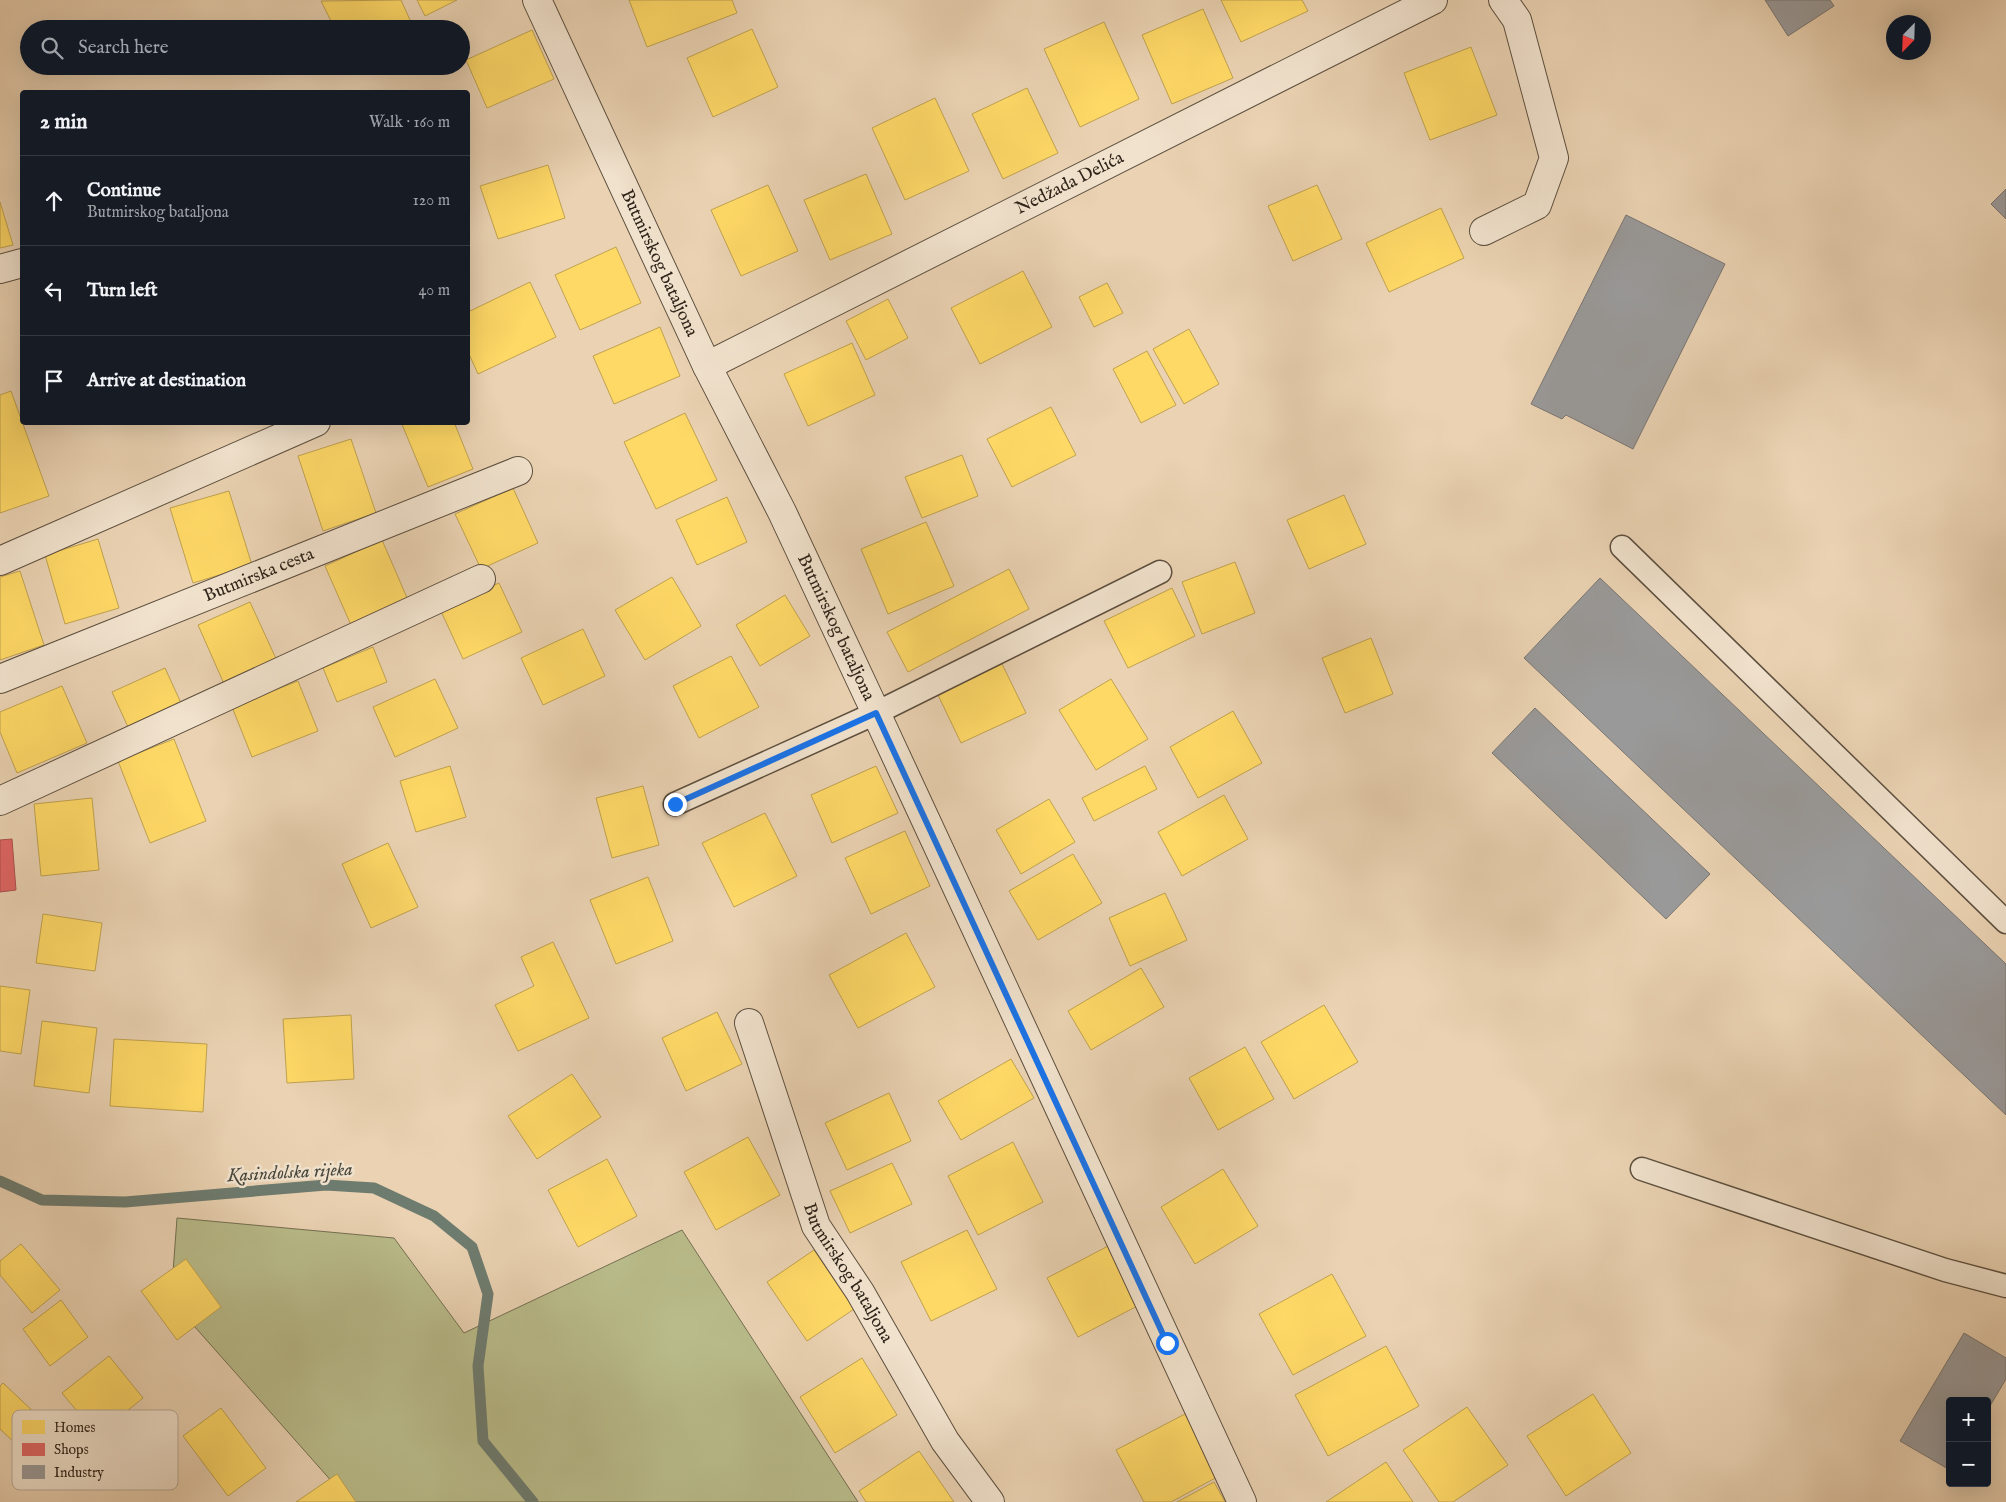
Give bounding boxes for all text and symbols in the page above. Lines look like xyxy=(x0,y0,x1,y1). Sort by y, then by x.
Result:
north arrow xyxy=(1886,15,1931,60)
search box xyxy=(20,20,470,75)
icon: search xyxy=(38,34,66,62)
text: Search here xyxy=(78,36,169,60)
text: 2 min xyxy=(40,109,87,136)
text: Walk · 160 m xyxy=(369,113,450,133)
street label: Nedžada Delića xyxy=(1012,146,1128,220)
text: Continue xyxy=(87,179,161,203)
street label: Butmirskog bataljona xyxy=(615,186,703,340)
icon: ahead xyxy=(40,187,68,215)
text: 120 m xyxy=(413,191,450,211)
text: Butmirskog bataljona xyxy=(87,203,229,223)
icon: left xyxy=(40,277,68,305)
text: Turn left xyxy=(87,279,158,303)
text: 40 m xyxy=(418,281,450,301)
icon: arrive xyxy=(40,367,68,395)
text: Arrive at destination xyxy=(87,369,246,393)
street label: Butmirska cesta xyxy=(200,543,318,607)
street label: Butmirskog bataljona xyxy=(792,550,880,705)
route end xyxy=(664,793,687,816)
water label: Kasindolska rijeka xyxy=(226,1158,353,1188)
street label: Butmirskog bataljona xyxy=(798,1200,898,1347)
route start xyxy=(1156,1332,1179,1355)
map controls xyxy=(1946,1397,1991,1487)
button: + xyxy=(1946,1397,1991,1442)
legend xyxy=(12,1410,178,1490)
text: Homes xyxy=(54,1419,96,1437)
text: Shops xyxy=(54,1441,89,1459)
button: − xyxy=(1946,1442,1991,1487)
text: Industry xyxy=(54,1464,104,1482)

